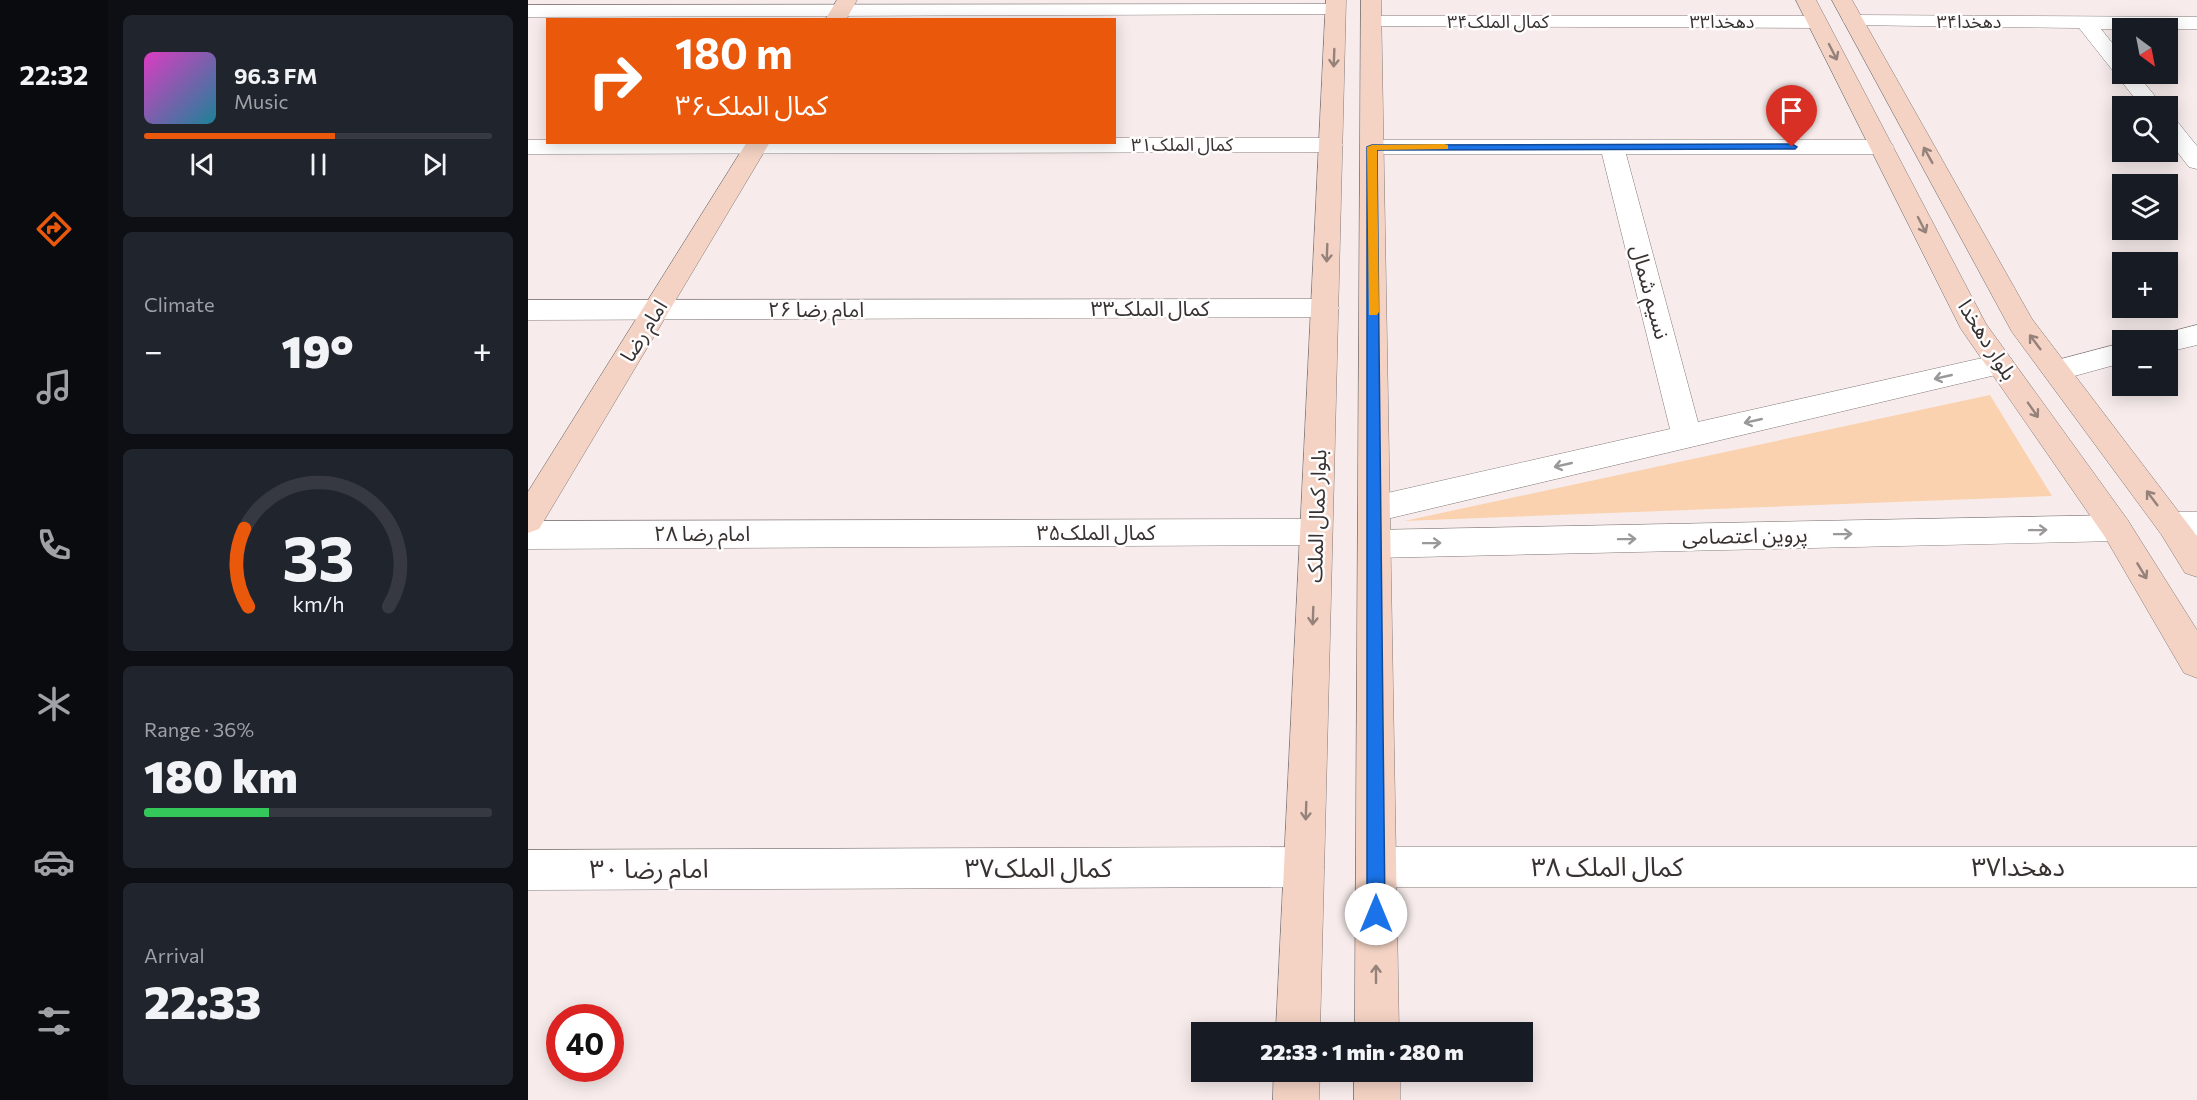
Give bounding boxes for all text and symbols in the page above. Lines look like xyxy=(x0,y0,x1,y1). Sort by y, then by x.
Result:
street label: کمال الملک۳۴ xyxy=(1447,10,1550,33)
street label: دهخدا۳۳ xyxy=(1690,10,1754,32)
street label: دهخدا۳۴ xyxy=(1937,10,2001,32)
north arrow xyxy=(2112,18,2178,84)
map controls xyxy=(2112,18,2178,396)
text: 180 m xyxy=(675,26,793,78)
icon: right xyxy=(576,42,654,120)
one-way arrow xyxy=(1827,43,1839,60)
one-way arrow xyxy=(1328,48,1339,68)
text: 22:32 xyxy=(20,58,88,91)
text: 96.3 FM xyxy=(234,62,318,89)
pin xyxy=(1766,85,1817,147)
text: کمال الملک۳۶ xyxy=(675,88,828,121)
text: Music xyxy=(234,89,288,113)
icon: arrive xyxy=(1775,94,1808,127)
button: search xyxy=(2112,96,2178,162)
street label: کمال الملک۳۱ xyxy=(1131,133,1234,156)
one-way arrow xyxy=(1921,147,1933,164)
icon: previous xyxy=(186,148,219,181)
icon: pause xyxy=(302,148,335,181)
icon: next xyxy=(418,148,451,181)
button: layers xyxy=(2112,174,2178,240)
icon: directions xyxy=(33,208,75,250)
one-way arrow xyxy=(1917,216,1928,234)
street label: نسیم شمال xyxy=(1623,242,1676,342)
one-way arrow xyxy=(1321,243,1332,263)
button: + xyxy=(2112,252,2178,318)
text: Climate xyxy=(144,292,214,316)
street label: بلوار دهخدا xyxy=(1953,294,2023,385)
street label: امام رضا xyxy=(614,295,676,369)
street label: کمال الملک۳۳ xyxy=(1091,295,1210,321)
street label: امام رضا ۲۶ xyxy=(768,296,864,326)
text: 19° xyxy=(282,322,354,377)
text: − xyxy=(144,329,163,370)
text: + xyxy=(473,329,492,370)
button: − xyxy=(2112,330,2178,396)
one-way arrow xyxy=(2029,334,2042,350)
icon: music xyxy=(33,366,75,408)
one-way arrow xyxy=(1934,372,1953,384)
one-way arrow xyxy=(2027,402,2039,418)
one-way arrow xyxy=(1744,416,1763,428)
street label: بلوار کمال الملک xyxy=(1301,449,1331,583)
one-way arrow xyxy=(1554,460,1573,472)
one-way arrow xyxy=(2146,490,2159,506)
text: 33 xyxy=(282,518,354,594)
street label: کمال الملک۳۵ xyxy=(1037,519,1156,545)
street label: امام رضا ۲۸ xyxy=(654,520,750,550)
street label: پروین اعتصامی xyxy=(1682,521,1808,550)
icon: phone xyxy=(33,524,75,566)
one-way arrow xyxy=(2028,524,2048,536)
one-way arrow xyxy=(1833,528,1853,540)
one-way arrow xyxy=(1617,533,1637,545)
one-way arrow xyxy=(1422,537,1442,549)
one-way arrow xyxy=(2137,562,2149,579)
text: km/h xyxy=(292,590,344,616)
one-way arrow xyxy=(1308,606,1319,626)
icon: climate xyxy=(33,683,75,725)
text: Range · 36% xyxy=(144,717,254,741)
text: 180 km xyxy=(144,747,298,802)
one-way arrow xyxy=(1301,800,1312,820)
icon: car xyxy=(33,841,75,883)
street label: کمال الملک ۳۸ xyxy=(1531,850,1683,882)
street label: دهخدا۳۷ xyxy=(1971,850,2065,881)
street label: کمال الملک۳۷ xyxy=(964,851,1112,883)
street label: امام رضا ۳۰ xyxy=(589,852,709,889)
position arrow xyxy=(1344,882,1408,946)
text: Arrival xyxy=(144,943,205,967)
one-way arrow xyxy=(1370,964,1382,984)
text: 22:33 xyxy=(144,973,261,1028)
icon: filters xyxy=(33,1000,75,1042)
speed limit sign: 40 xyxy=(546,1004,624,1082)
text: 22:33 · 1 min · 280 m xyxy=(1260,1038,1464,1065)

